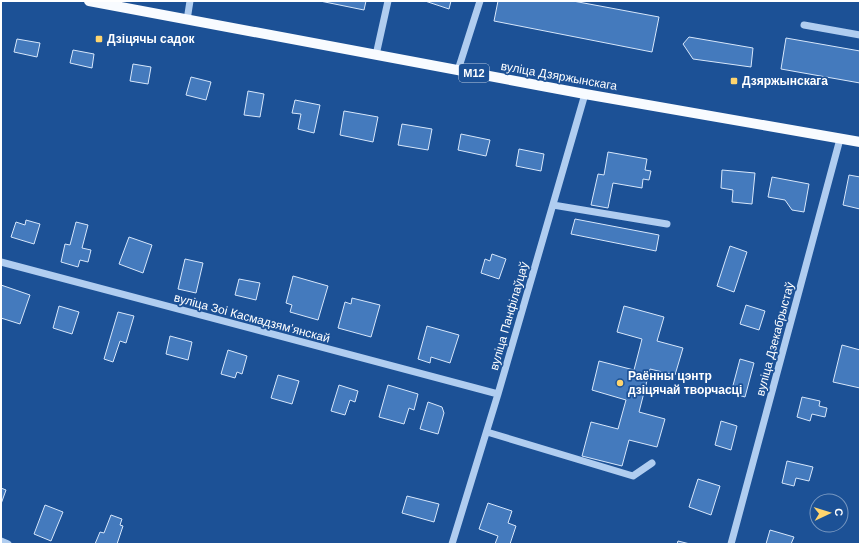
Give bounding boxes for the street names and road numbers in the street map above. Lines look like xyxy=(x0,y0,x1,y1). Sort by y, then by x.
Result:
street label: вуліца Дзяржынскага xyxy=(500,59,619,93)
road number: М12 xyxy=(459,64,489,82)
street label: вуліца Панфілаўцаў xyxy=(487,260,531,372)
street label: вуліца Дзекабрыстаў xyxy=(753,281,797,397)
street label: вуліца Зоі Касмадзямʼянскай xyxy=(173,290,331,346)

